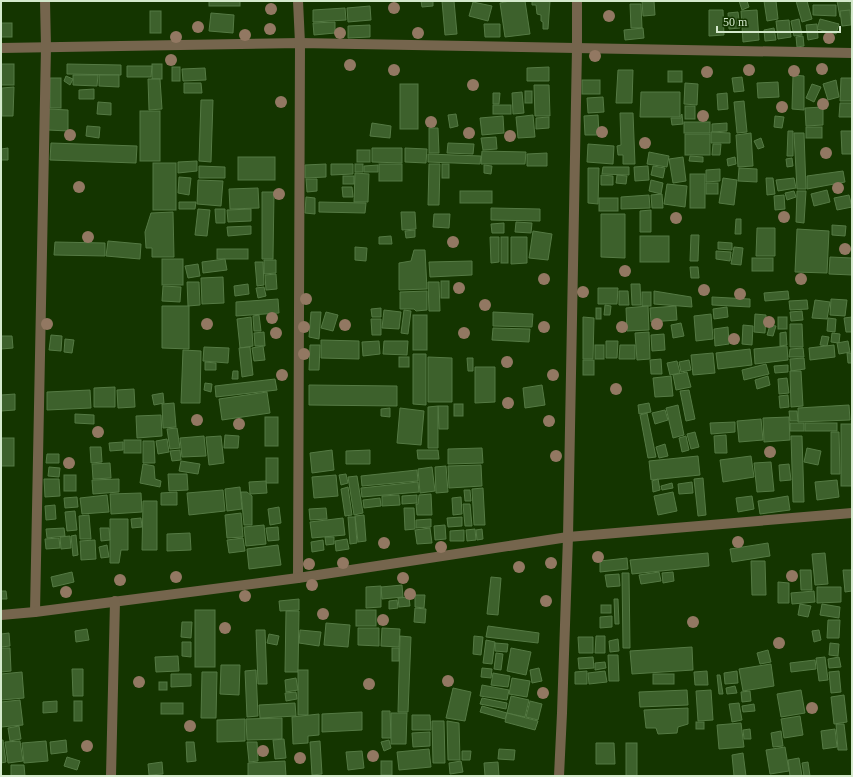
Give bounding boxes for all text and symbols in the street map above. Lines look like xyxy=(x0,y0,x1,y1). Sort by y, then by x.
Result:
scale bar xyxy=(717,8,840,34)
text: 50 m xyxy=(723,15,748,29)

